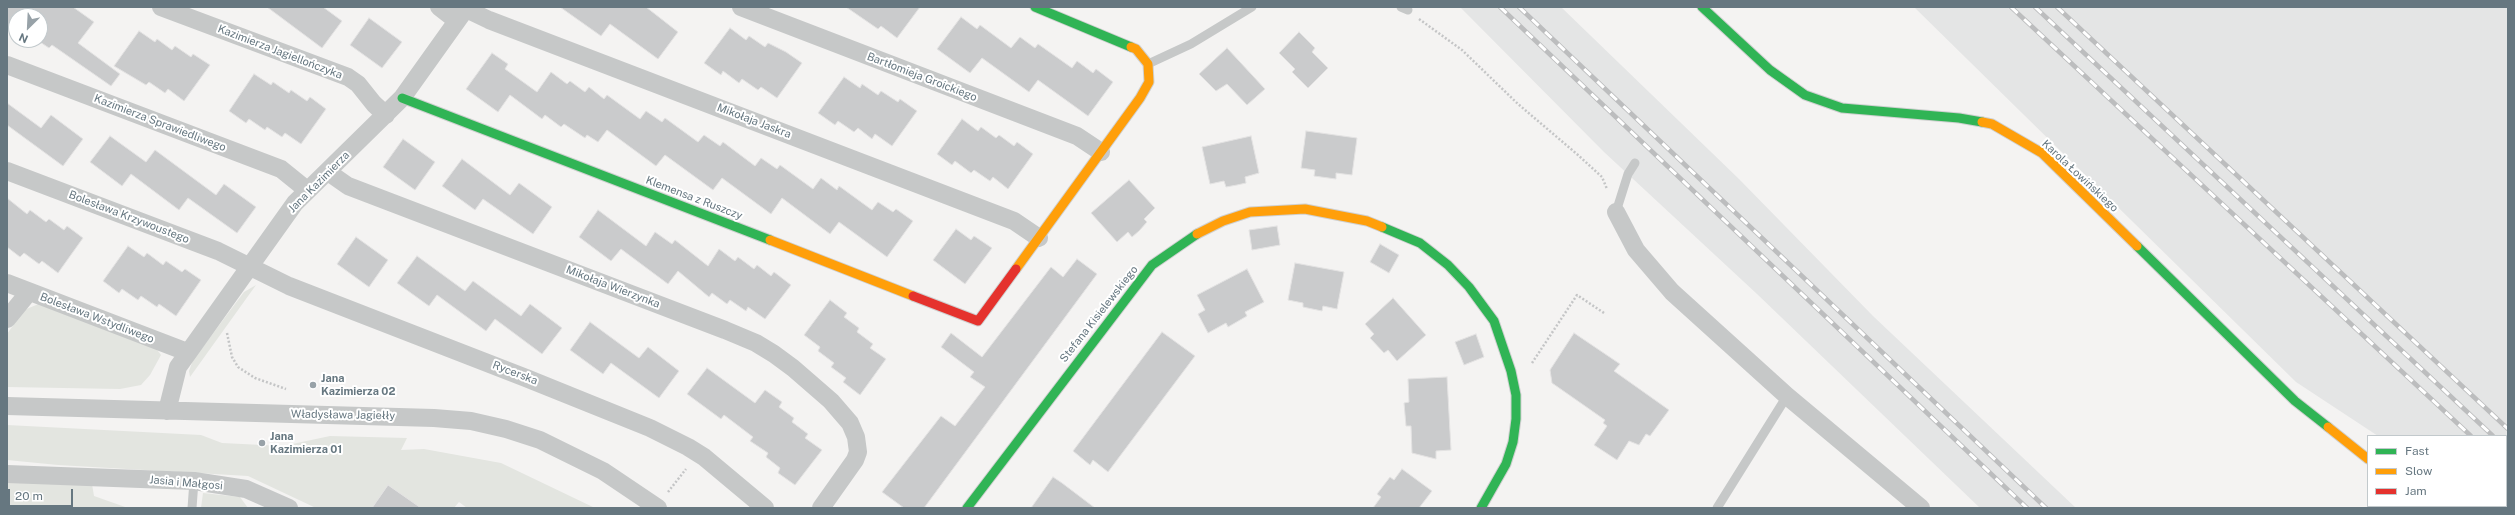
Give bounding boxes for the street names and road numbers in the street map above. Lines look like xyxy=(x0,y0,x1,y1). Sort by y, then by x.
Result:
street label: Kazimierza Jagiellończyka xyxy=(216,22,344,82)
street label: Bartłomieja Groickiego xyxy=(865,50,979,104)
street label: Kazimierza Sprawiedliwego xyxy=(92,92,228,154)
street label: Mikołaja Jaskra xyxy=(715,101,793,141)
street label: Karola Łowińskiego xyxy=(2039,137,2121,215)
street label: Jana Kazimierza xyxy=(286,149,352,215)
street label: Klemensa z Ruszczy xyxy=(644,173,744,223)
street label: Bolesława Krzywoustego xyxy=(67,188,191,246)
street label: Mikołaja Wierzynka xyxy=(564,263,662,311)
street label: Stefana Kisielewskiego xyxy=(1057,263,1141,365)
street label: Bolesława Wstydliwego xyxy=(38,290,156,346)
street label: Rycerska xyxy=(491,358,539,388)
street label: Władysława Jagiełły xyxy=(291,407,395,423)
street label: Jasia i Małgosi xyxy=(149,473,223,493)

